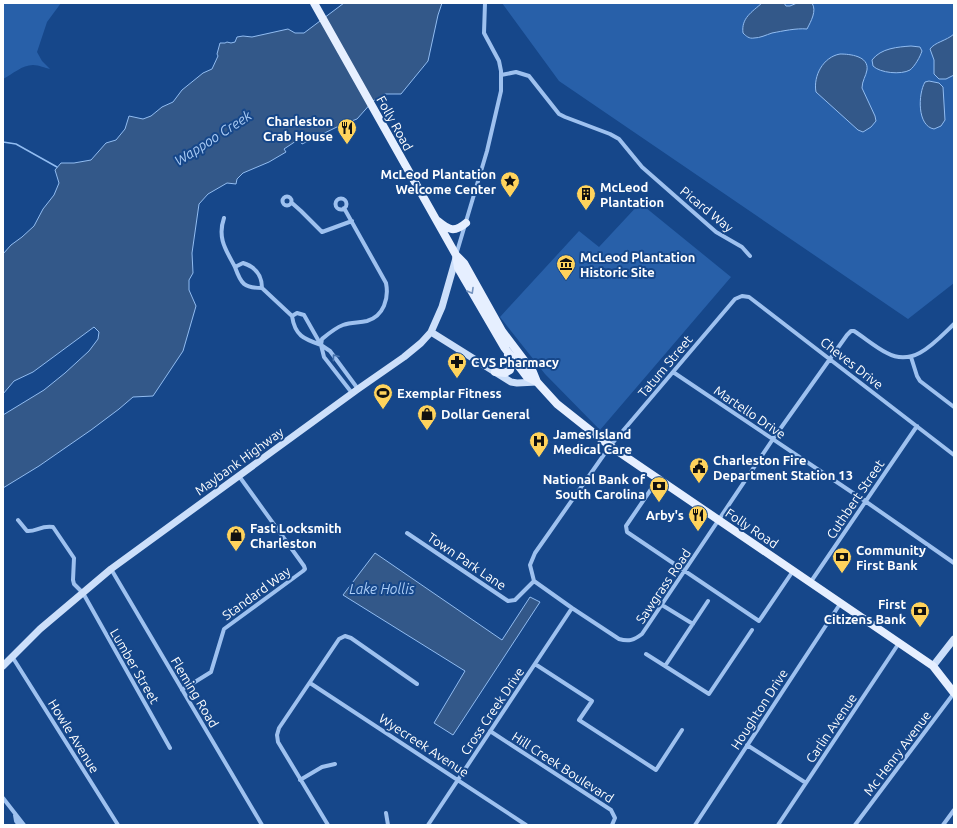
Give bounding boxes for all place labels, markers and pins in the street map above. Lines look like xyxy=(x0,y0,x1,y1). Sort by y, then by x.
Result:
place label: Charleston Crab House xyxy=(263,114,333,143)
restaurant icon: Charleston Crab House xyxy=(336,117,358,145)
place label: McLeod Plantation Welcome Center xyxy=(381,167,497,196)
place icon: McLeod Plantation Welcome Center xyxy=(499,170,521,198)
place label: McLeod Plantation xyxy=(600,180,664,209)
building icon: McLeod Plantation xyxy=(575,183,597,211)
place label: McLeod Plantation Historic Site xyxy=(580,250,695,279)
museum icon: McLeod Plantation Historic Site xyxy=(555,253,577,281)
pharmacy icon: CVS Pharmacy xyxy=(446,351,468,379)
place label: CVS Pharmacy xyxy=(471,355,559,369)
sports icon: Exemplar Fitness xyxy=(372,382,394,410)
place label: Exemplar Fitness xyxy=(397,386,502,400)
shop icon: Dollar General xyxy=(416,403,438,431)
place label: Dollar General xyxy=(441,407,530,421)
place label: James Island Medical Care xyxy=(553,427,632,456)
hospital icon: James Island Medical Care xyxy=(528,430,550,458)
place label: Charleston Fire Department Station 13 xyxy=(713,453,853,482)
public building icon: Charleston Fire Department Station 13 xyxy=(688,456,710,484)
place label: National Bank of South Carolina xyxy=(543,472,646,501)
bank icon: National Bank of South Carolina xyxy=(648,475,670,503)
restaurant icon: Arby's xyxy=(687,504,709,532)
place label: Arby's xyxy=(646,508,684,522)
place label: Fast Locksmith Charleston xyxy=(250,521,342,550)
shop icon: Fast Locksmith Charleston xyxy=(225,524,247,552)
place label: Community First Bank xyxy=(856,543,926,572)
bank icon: Community First Bank xyxy=(831,546,853,574)
place label: First Citizens Bank xyxy=(824,597,907,626)
bank icon: First Citizens Bank xyxy=(909,600,931,628)

